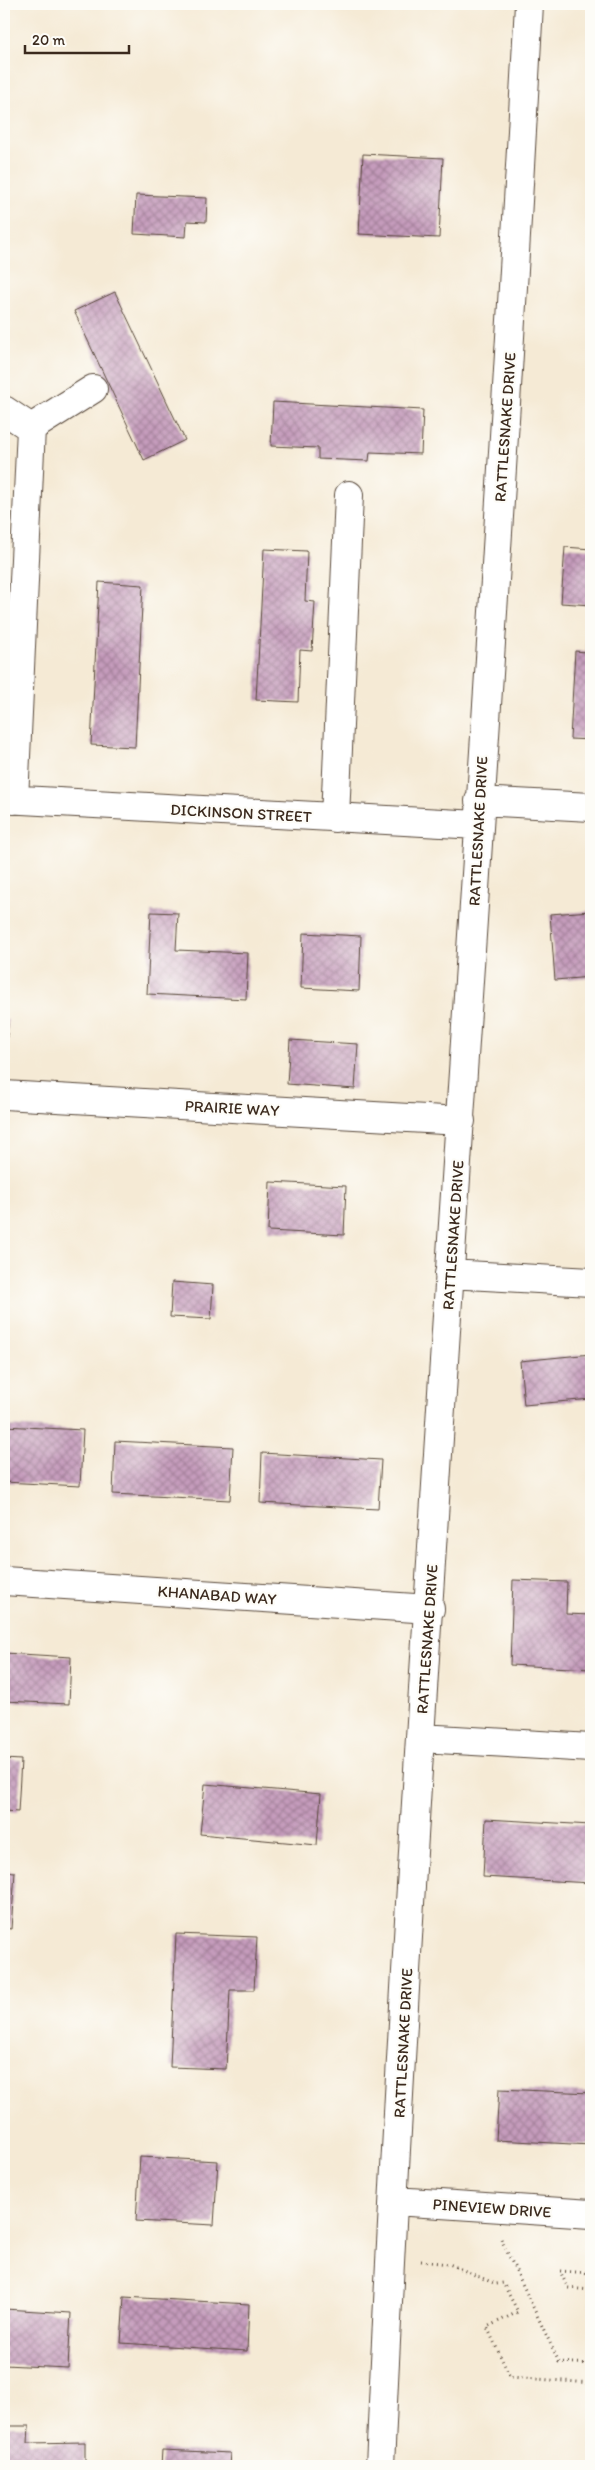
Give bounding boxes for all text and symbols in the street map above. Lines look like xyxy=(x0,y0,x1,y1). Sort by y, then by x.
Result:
scale bar xyxy=(25,22,129,54)
text: 20 m xyxy=(32,31,66,49)
street label: RATTLESNAKE DRIVE xyxy=(490,351,520,502)
street label: RATTLESNAKE DRIVE xyxy=(465,755,491,906)
street label: DICKINSON STREET xyxy=(170,800,312,826)
street label: PRAIRIE WAY xyxy=(184,1096,280,1120)
street label: RATTLESNAKE DRIVE xyxy=(438,1159,468,1310)
street label: RATTLESNAKE DRIVE xyxy=(412,1563,442,1714)
street label: KHANABAD WAY xyxy=(157,1581,277,1609)
street label: RATTLESNAKE DRIVE xyxy=(390,1967,416,2118)
street label: PINEVIEW DRIVE xyxy=(432,2194,552,2222)

